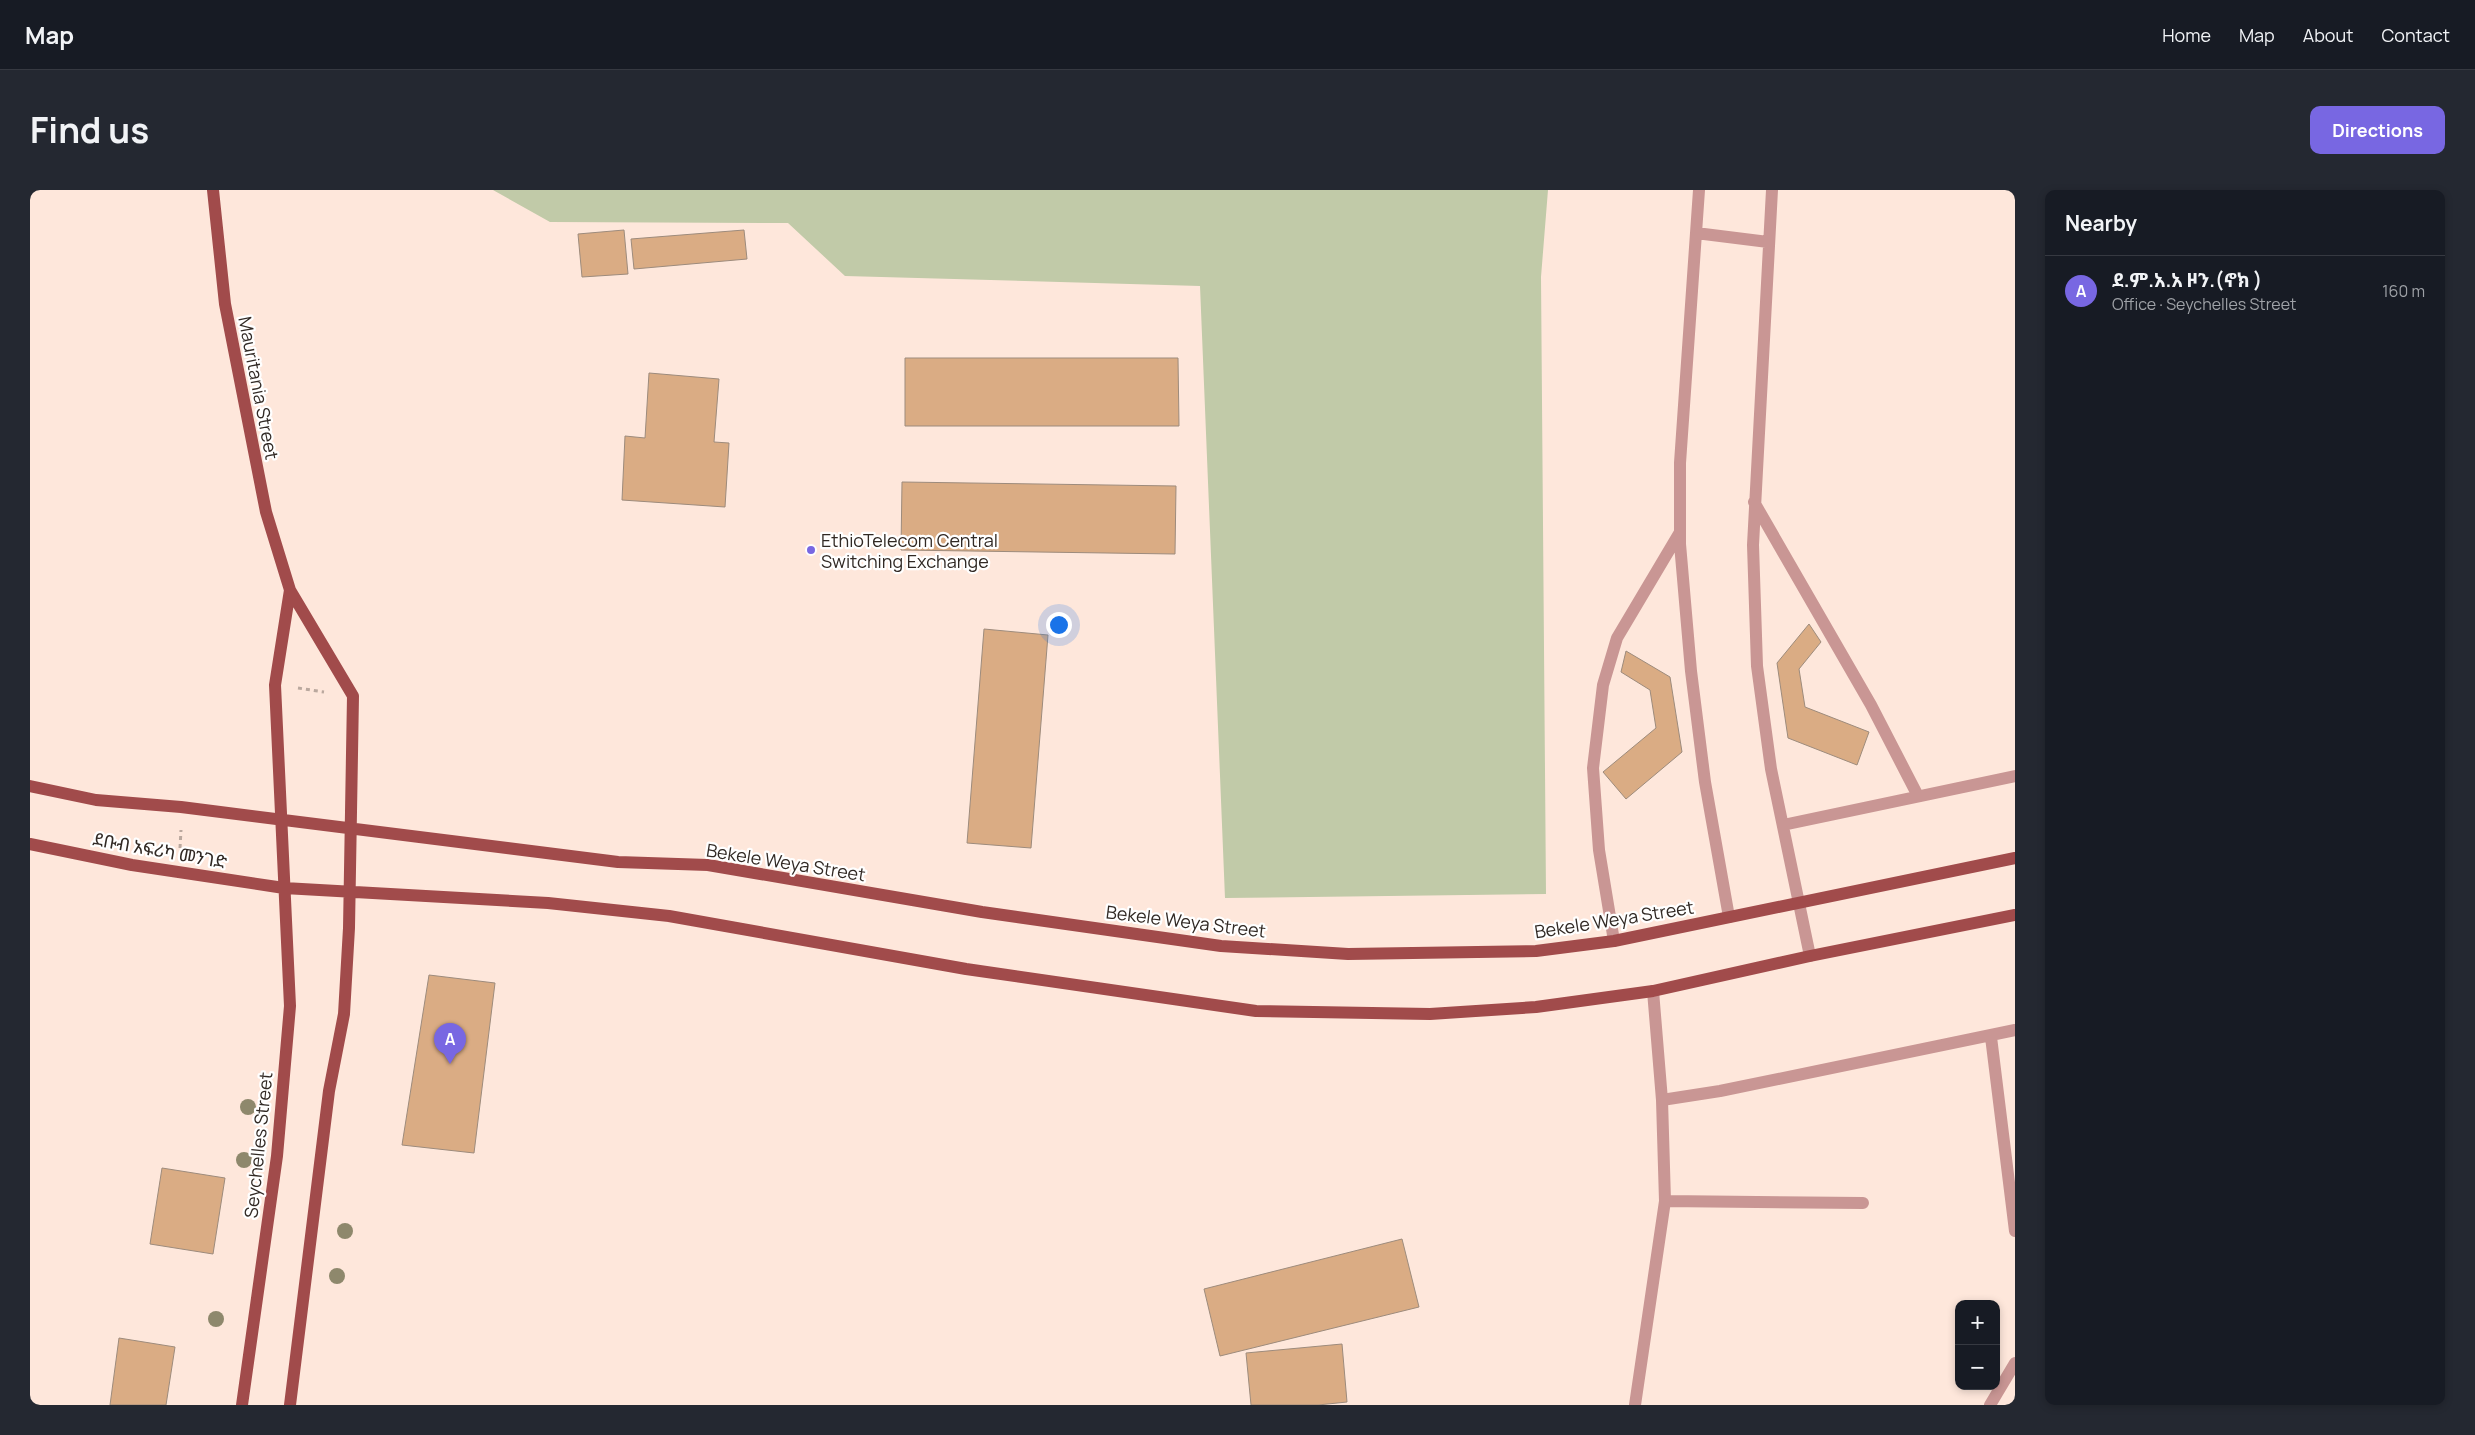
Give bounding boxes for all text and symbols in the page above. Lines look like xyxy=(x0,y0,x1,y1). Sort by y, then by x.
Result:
text: Map xyxy=(25,18,74,51)
text: Home xyxy=(2162,23,2211,47)
text: Map xyxy=(2239,23,2275,47)
text: About xyxy=(2303,23,2353,47)
text: Contact xyxy=(2381,23,2450,47)
text: Find us xyxy=(30,106,149,154)
button: Directions xyxy=(2310,106,2445,154)
text: Nearby xyxy=(2065,209,2137,237)
text: ደ.ም.አ.አ ዞን.(ኖክ ) xyxy=(2112,267,2262,293)
text: A xyxy=(2076,280,2086,302)
text: 160 m xyxy=(2382,280,2425,302)
text: Office · Seychelles Street xyxy=(2112,293,2296,315)
street label: Mauritania Street xyxy=(233,314,285,462)
place label: EthioTelecom Central Switching Exchange xyxy=(821,528,998,573)
marker: EthioTelecom Central Switching Exchange xyxy=(805,544,817,556)
your location xyxy=(1046,612,1072,638)
street label: ደቡብ አፍሪካ መንገድ xyxy=(91,826,229,874)
street label: Bekele Weya Street xyxy=(705,838,867,886)
street label: Bekele Weya Street xyxy=(1533,895,1695,943)
street label: Bekele Weya Street xyxy=(1105,899,1267,943)
pin: A xyxy=(434,1023,466,1064)
street label: Seychelles Street xyxy=(238,1071,278,1219)
map controls xyxy=(1955,1300,2000,1390)
button: + xyxy=(1955,1300,2000,1345)
button: − xyxy=(1955,1345,2000,1390)

